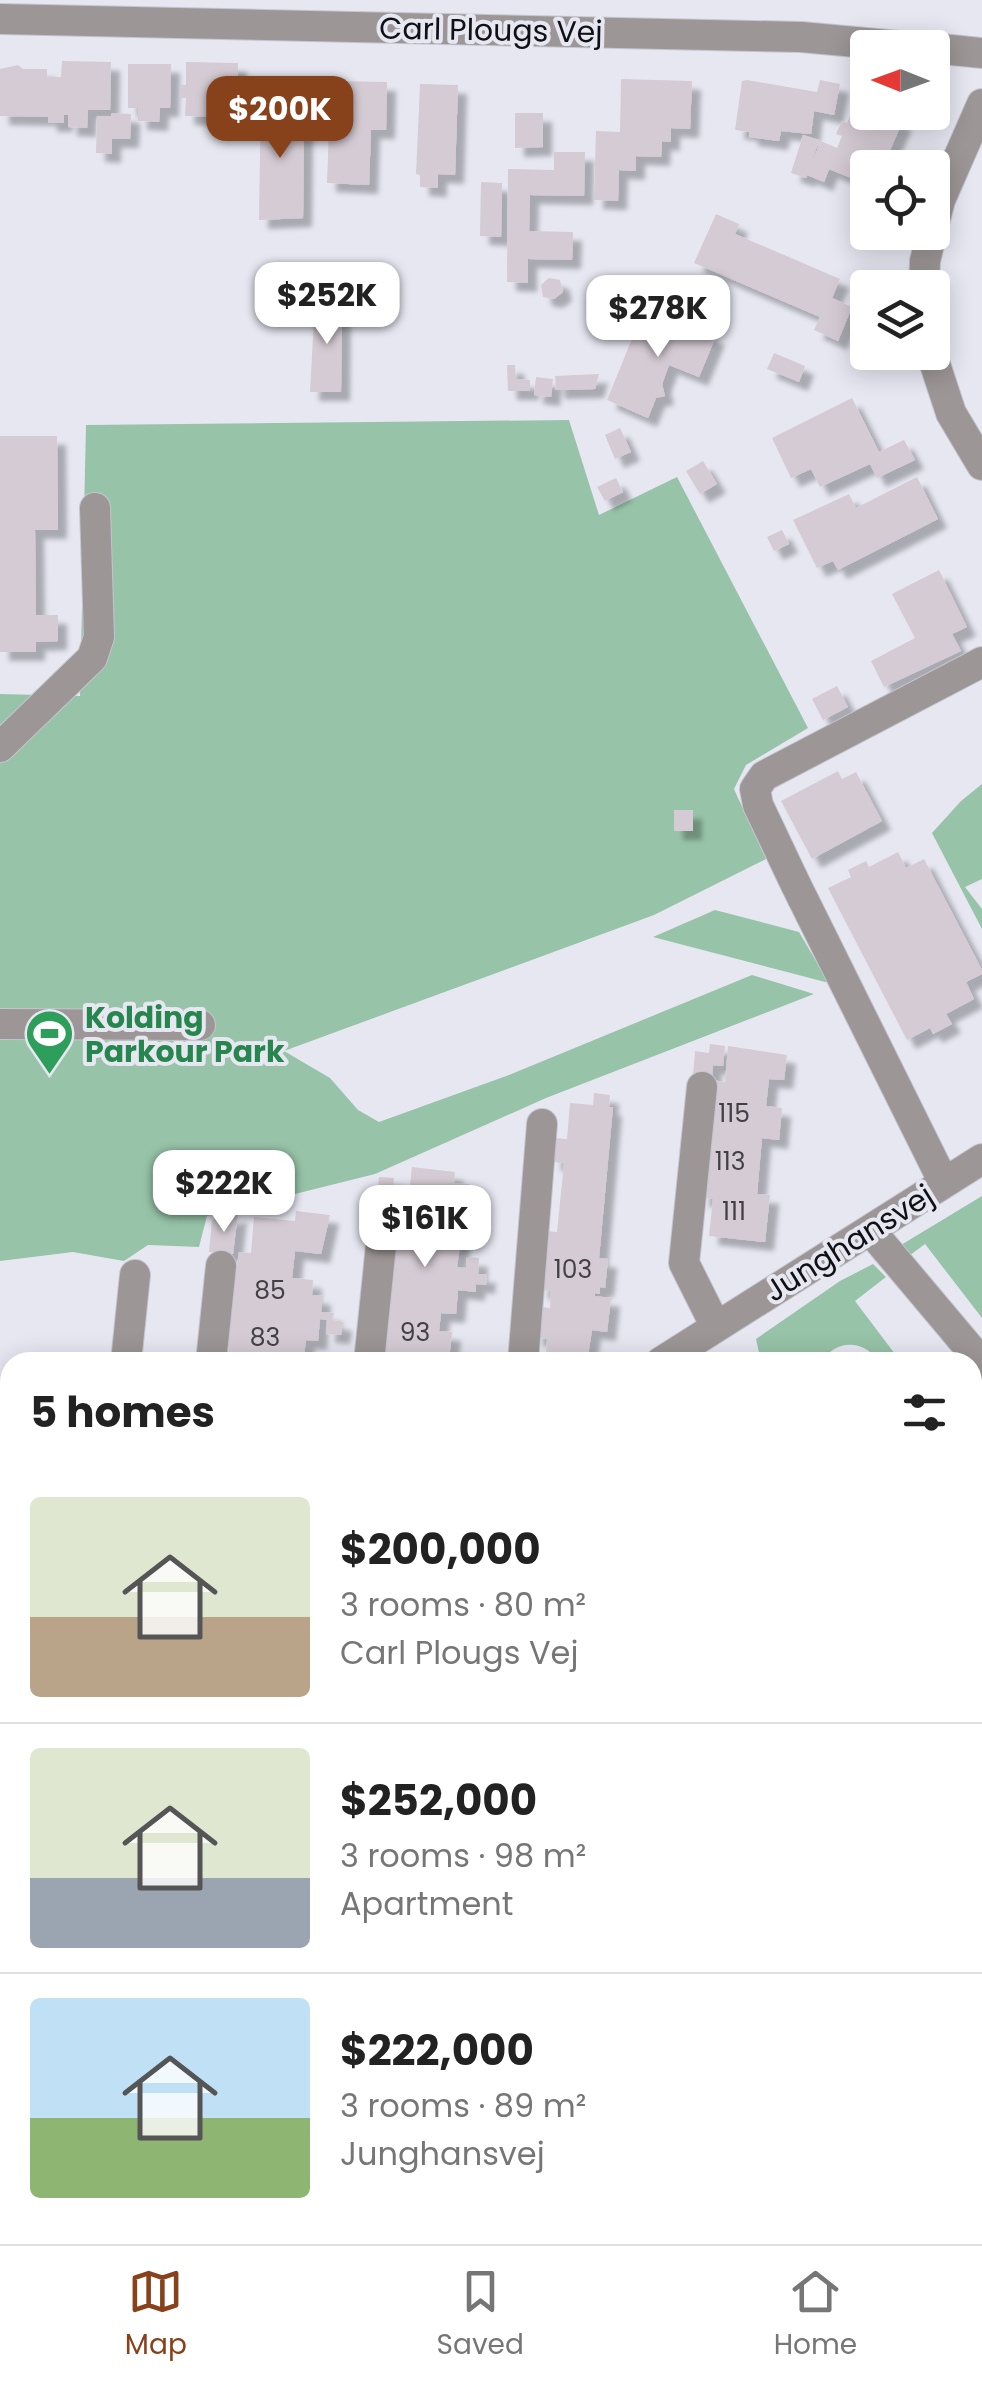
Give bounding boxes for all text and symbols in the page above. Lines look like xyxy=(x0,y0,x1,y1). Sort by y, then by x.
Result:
street label: Carl Plougs Vej xyxy=(379,7,603,53)
north arrow xyxy=(850,30,950,130)
map controls xyxy=(850,30,950,370)
pin: $200K xyxy=(210,76,350,161)
text: $200K xyxy=(228,86,332,131)
button: locate xyxy=(850,150,950,250)
pin: $252K xyxy=(257,262,397,347)
button: layers xyxy=(850,270,950,370)
text: $252K xyxy=(277,272,377,317)
pin: $278K xyxy=(588,275,728,360)
text: $278K xyxy=(608,285,708,330)
place label: Kolding Parkour Park xyxy=(85,996,285,1073)
sports icon: Kolding Parkour Park xyxy=(24,1008,76,1076)
house number: 115 xyxy=(718,1096,750,1131)
house number: 113 xyxy=(715,1144,745,1179)
pin: $222K xyxy=(154,1150,294,1235)
text: $222K xyxy=(175,1160,273,1205)
street label: Junghansvej xyxy=(756,1174,942,1312)
pin: $161K xyxy=(355,1185,495,1270)
house number: 111 xyxy=(722,1194,746,1229)
text: $161K xyxy=(381,1195,469,1240)
house number: 103 xyxy=(554,1252,592,1287)
house number: 85 xyxy=(254,1273,286,1308)
house number: 93 xyxy=(400,1315,430,1350)
house number: 83 xyxy=(250,1320,280,1355)
text: 5 homes xyxy=(30,1383,215,1442)
icon: filters xyxy=(897,1385,952,1440)
text: $200,000 xyxy=(340,1520,541,1579)
icon: home xyxy=(110,1537,230,1657)
text: 3 rooms · 80 m² xyxy=(340,1582,586,1627)
text: Carl Plougs Vej xyxy=(340,1630,578,1675)
text: $252,000 xyxy=(340,1771,537,1830)
icon: home xyxy=(110,1788,230,1908)
text: 3 rooms · 98 m² xyxy=(340,1833,586,1878)
text: Apartment xyxy=(340,1881,513,1926)
text: $222,000 xyxy=(340,2021,534,2080)
icon: home xyxy=(110,2038,230,2158)
text: 3 rooms · 89 m² xyxy=(340,2083,586,2128)
text: Junghansvej xyxy=(340,2131,545,2176)
tab: Map xyxy=(125,2264,187,2366)
tab: Saved xyxy=(437,2264,524,2366)
tab: Home xyxy=(774,2264,857,2366)

